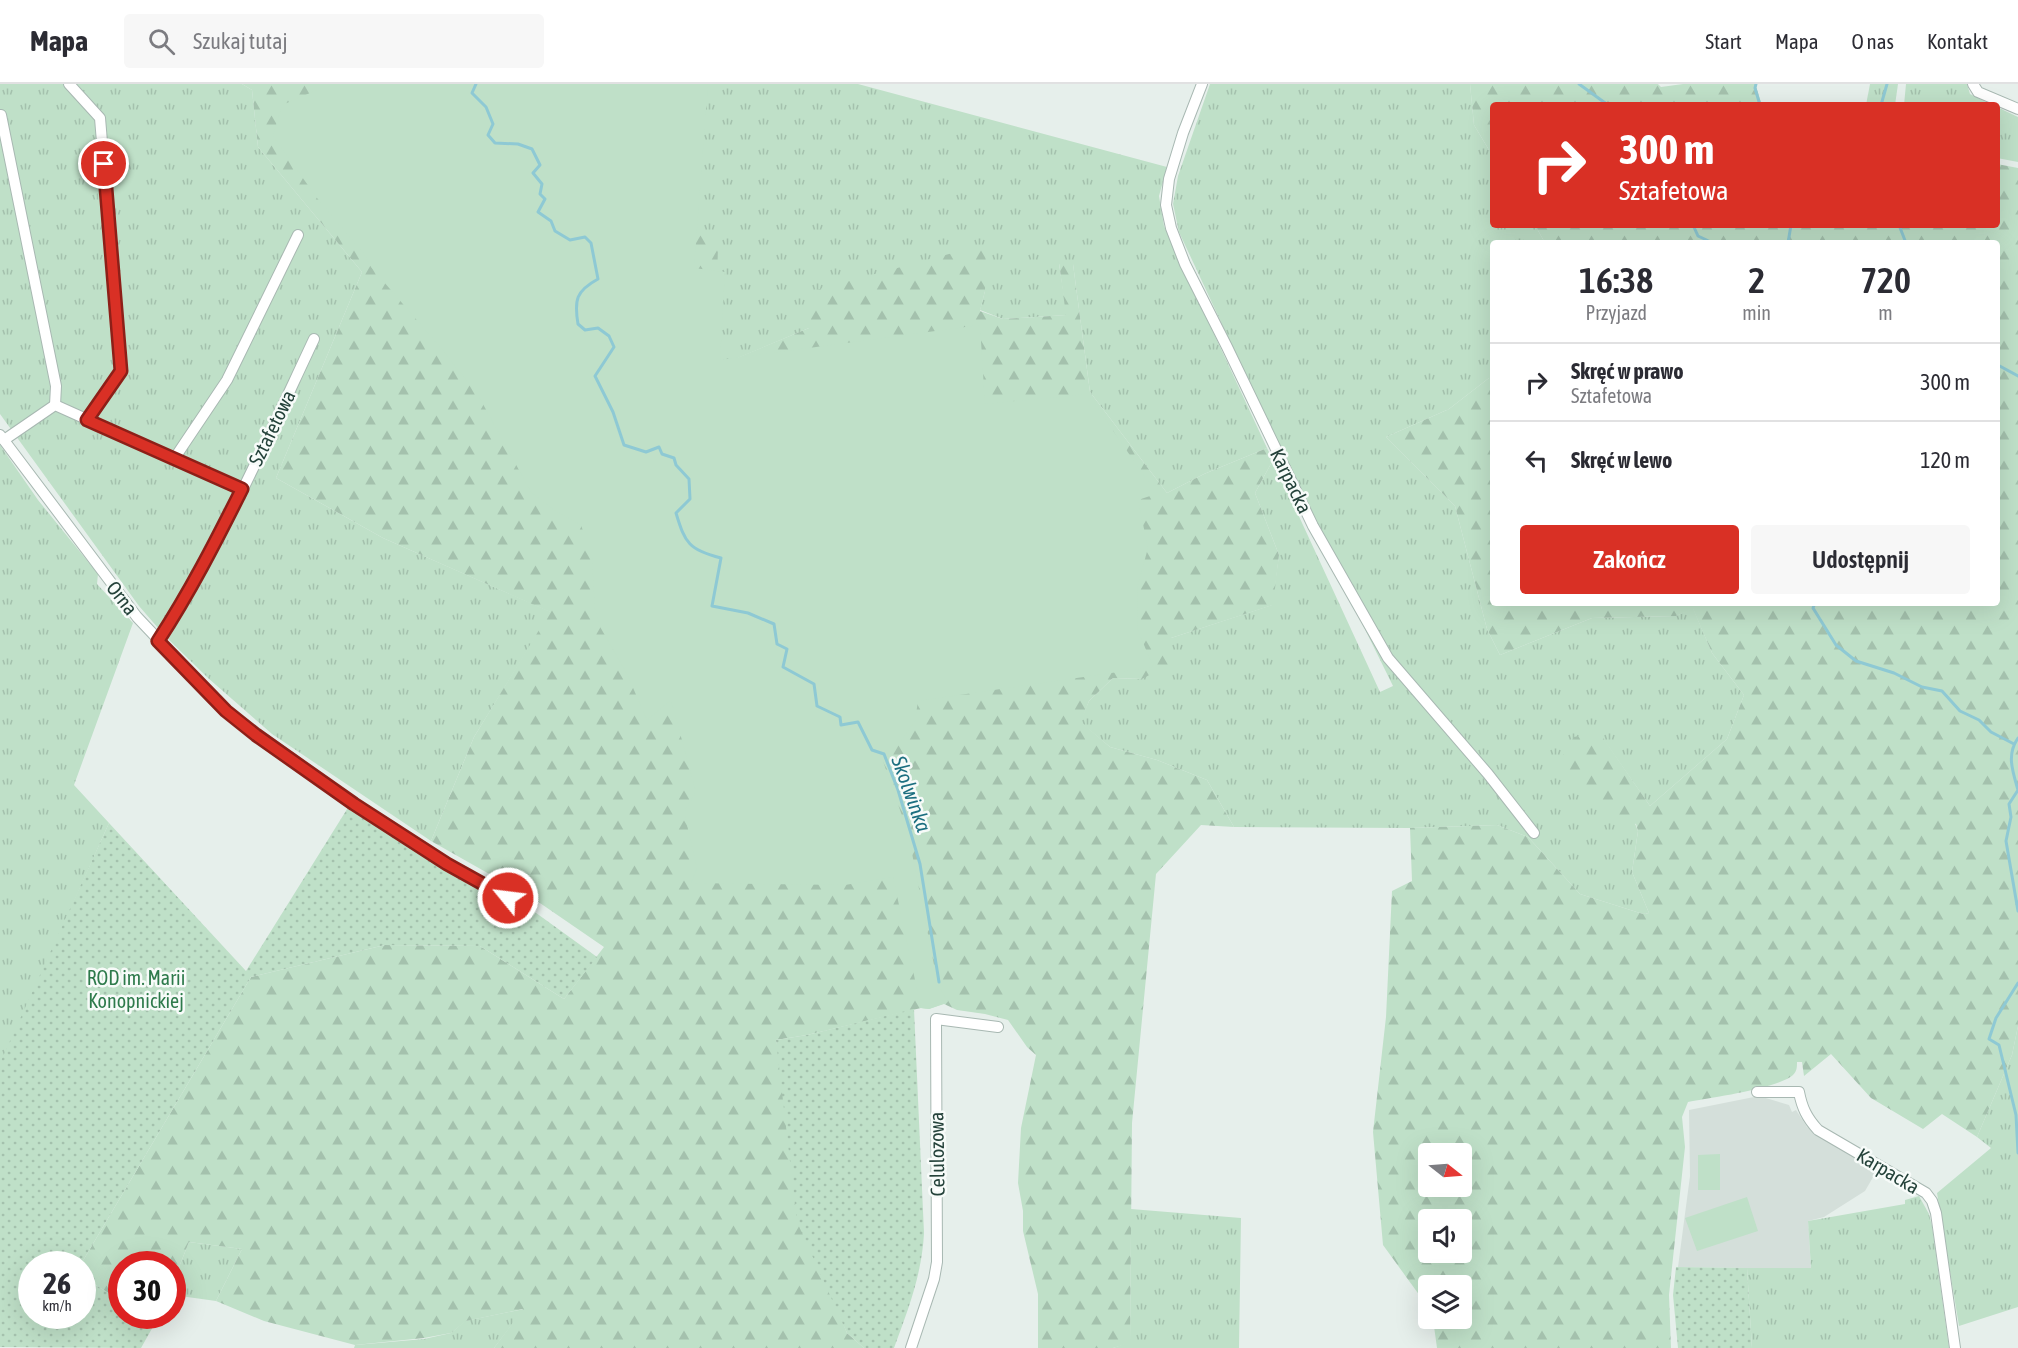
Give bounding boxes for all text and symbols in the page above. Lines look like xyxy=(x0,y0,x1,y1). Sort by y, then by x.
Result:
search box xyxy=(124,14,544,68)
text: Mapa xyxy=(30,25,88,57)
icon: search xyxy=(145,25,178,58)
text: Szukaj tutaj xyxy=(193,28,287,54)
text: Start xyxy=(1705,29,1742,53)
text: Mapa xyxy=(1775,29,1818,53)
text: O nas xyxy=(1851,29,1894,53)
text: Kontakt xyxy=(1927,29,1988,53)
text: 300 m xyxy=(1619,125,1714,173)
icon: right xyxy=(1520,126,1598,204)
pin xyxy=(78,138,129,189)
icon: arrive xyxy=(87,147,120,180)
text: Sztafetowa xyxy=(1619,175,1728,206)
text: 16:38 xyxy=(1579,259,1653,301)
text: 2 xyxy=(1748,259,1765,301)
text: 720 xyxy=(1860,259,1911,301)
text: Przyjazd xyxy=(1585,301,1647,324)
text: min xyxy=(1742,301,1771,324)
text: m xyxy=(1878,301,1893,324)
text: Skręć w prawo xyxy=(1571,358,1684,384)
icon: right xyxy=(1520,366,1553,399)
text: 300 m xyxy=(1920,369,1970,395)
text: Sztafetowa xyxy=(1571,384,1652,407)
street label: Sztafetowa xyxy=(243,386,300,469)
icon: left xyxy=(1520,444,1553,477)
street label: Karpacka xyxy=(1266,445,1317,517)
text: Skręć w lewo xyxy=(1571,447,1672,473)
text: 120 m xyxy=(1920,447,1970,473)
button: Zakończ xyxy=(1520,525,1739,594)
button: Udostępnij xyxy=(1751,525,1970,594)
street label: Orna xyxy=(102,576,143,619)
water label: Skolwinka xyxy=(887,751,937,835)
position arrow xyxy=(476,866,540,930)
park label: ROD im. Marii Konopnickiej xyxy=(87,966,185,1012)
street label: Celulozowa xyxy=(924,1112,949,1196)
north arrow xyxy=(1418,1143,1472,1197)
map controls xyxy=(1418,1143,1472,1329)
street label: Karpacka xyxy=(1853,1143,1924,1198)
button: sound xyxy=(1418,1209,1472,1263)
speed limit sign: 30 xyxy=(108,1251,186,1329)
text: 26 xyxy=(43,1266,71,1300)
button: layers xyxy=(1418,1275,1472,1329)
text: km/h xyxy=(42,1297,72,1314)

